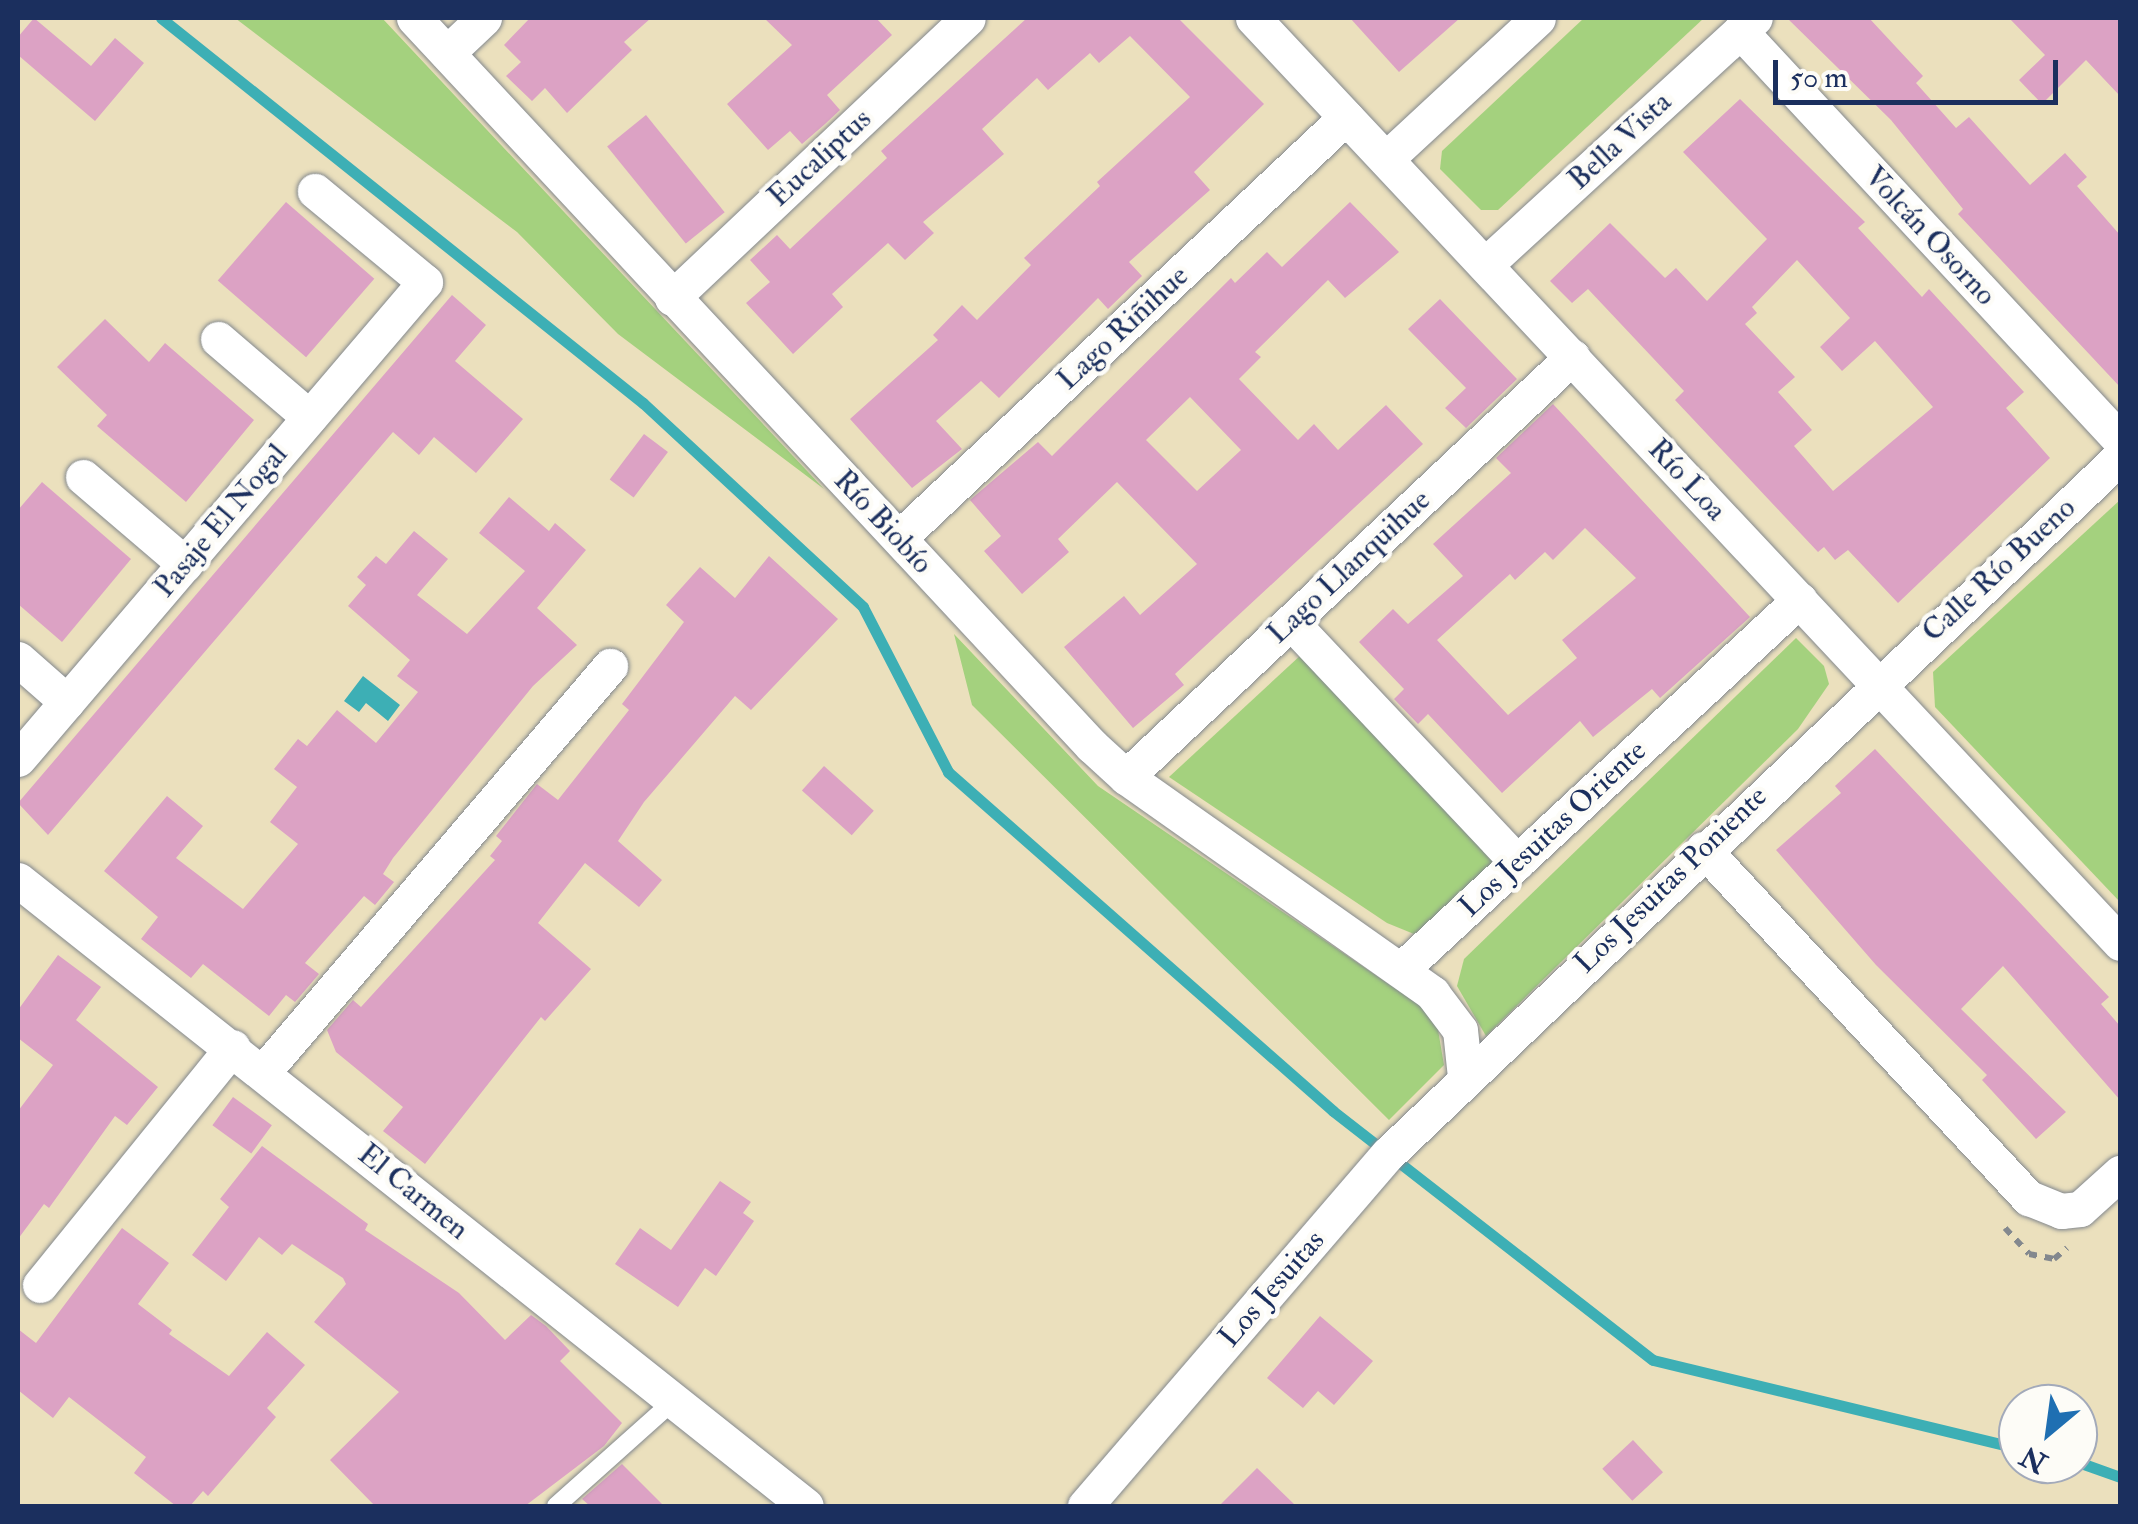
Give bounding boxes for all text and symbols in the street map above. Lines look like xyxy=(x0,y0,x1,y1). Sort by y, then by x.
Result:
scale bar xyxy=(1778,40,2063,102)
text: 50 m xyxy=(1790,59,1848,96)
street label: Bella Vista xyxy=(1561,84,1679,198)
street label: Eucaliptus xyxy=(761,101,879,215)
street label: Volcán Osorno xyxy=(1856,159,2004,313)
street label: Lago Riñihue xyxy=(1050,258,1196,398)
street label: Río Loa xyxy=(1640,432,1734,528)
street label: Pasaje El Nogal xyxy=(147,437,295,605)
street label: Río Biobío xyxy=(826,463,940,581)
street label: Lago Llanquihue xyxy=(1260,482,1438,652)
street label: Calle Río Bueno xyxy=(1915,490,2083,650)
street label: Los Jesuitas Oriente xyxy=(1452,733,1654,925)
street label: Los Jesuitas Poniente xyxy=(1567,779,1775,981)
street label: El Carmen xyxy=(350,1136,476,1248)
street label: Los Jesuitas xyxy=(1212,1223,1332,1355)
north arrow xyxy=(1998,1384,2098,1484)
text: N xyxy=(2015,1438,2054,1480)

